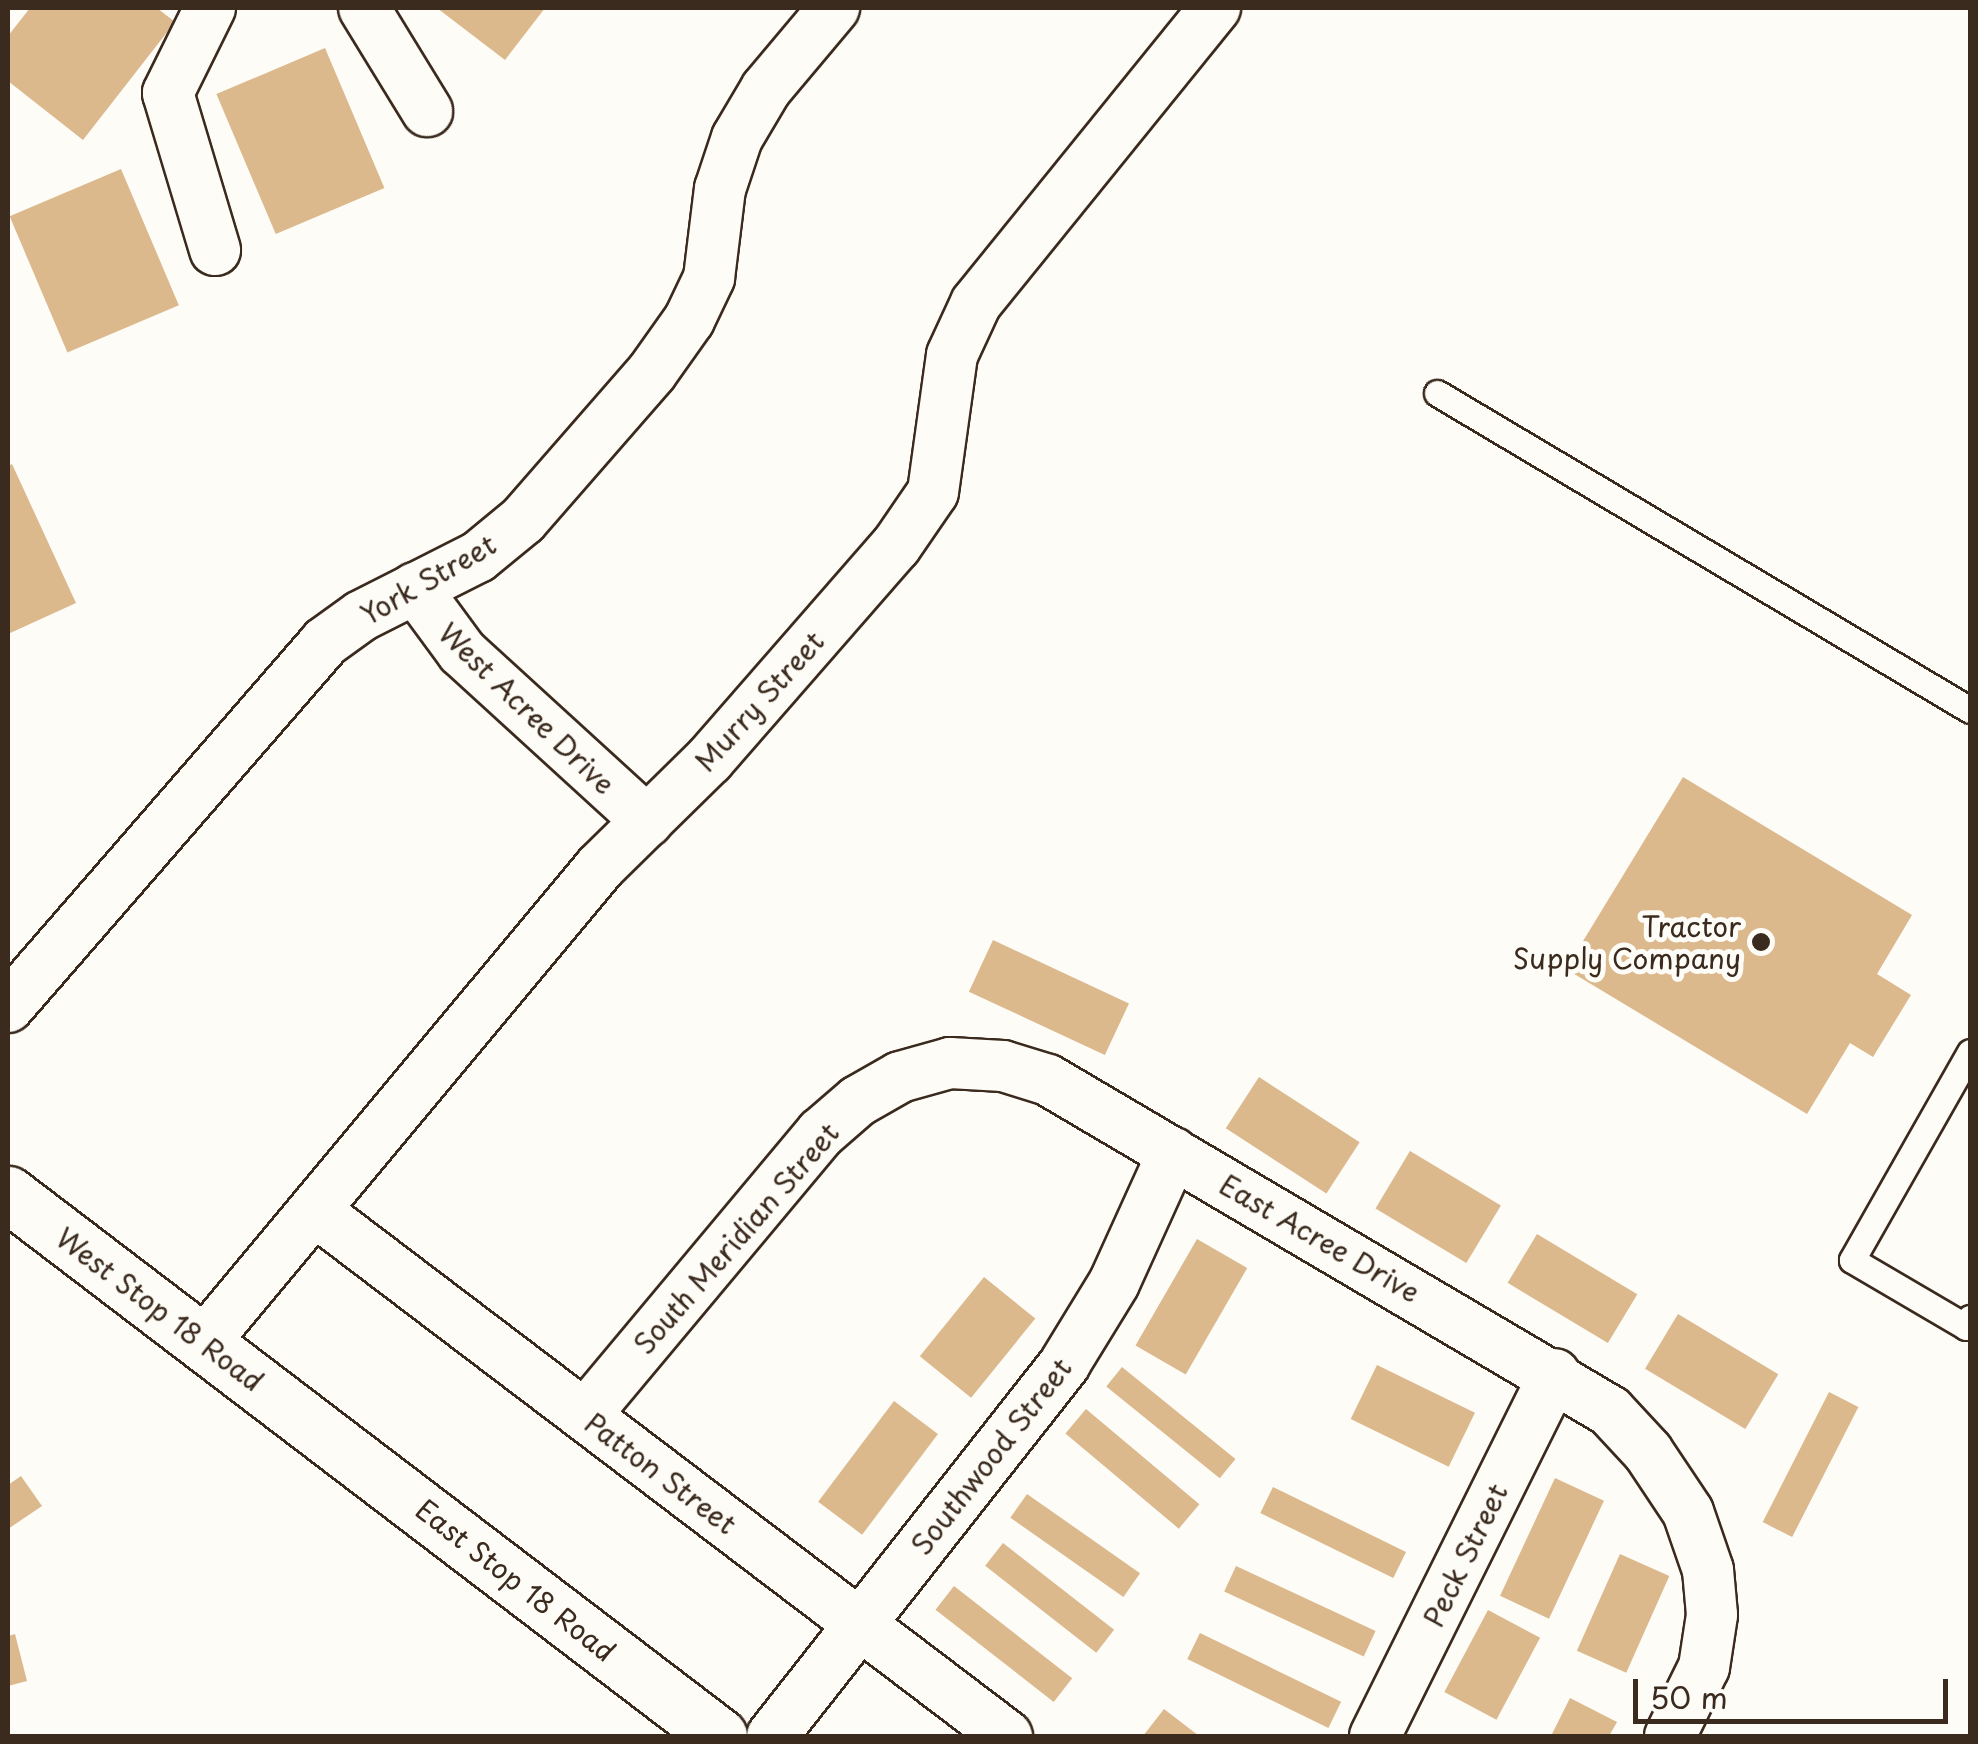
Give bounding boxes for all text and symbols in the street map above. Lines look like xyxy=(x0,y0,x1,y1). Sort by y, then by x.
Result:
street label: York Street xyxy=(354,527,502,631)
street label: West Acree Drive xyxy=(431,614,623,802)
street label: Murry Street xyxy=(687,624,831,778)
place label: Tractor Supply Company xyxy=(1511,909,1741,975)
marker: Tractor Supply Company xyxy=(1750,931,1772,953)
street label: South Meridian Street xyxy=(626,1115,846,1361)
street label: East Acree Drive xyxy=(1213,1167,1427,1309)
street label: West Stop 18 Road xyxy=(50,1220,270,1398)
street label: Southwood Street xyxy=(904,1351,1078,1561)
street label: Patton Street xyxy=(579,1405,743,1541)
street label: Peck Street xyxy=(1416,1478,1514,1632)
street label: East Stop 18 Road xyxy=(410,1492,622,1668)
scale bar xyxy=(1638,1659,1953,1721)
text: 50 m xyxy=(1650,1674,1728,1719)

